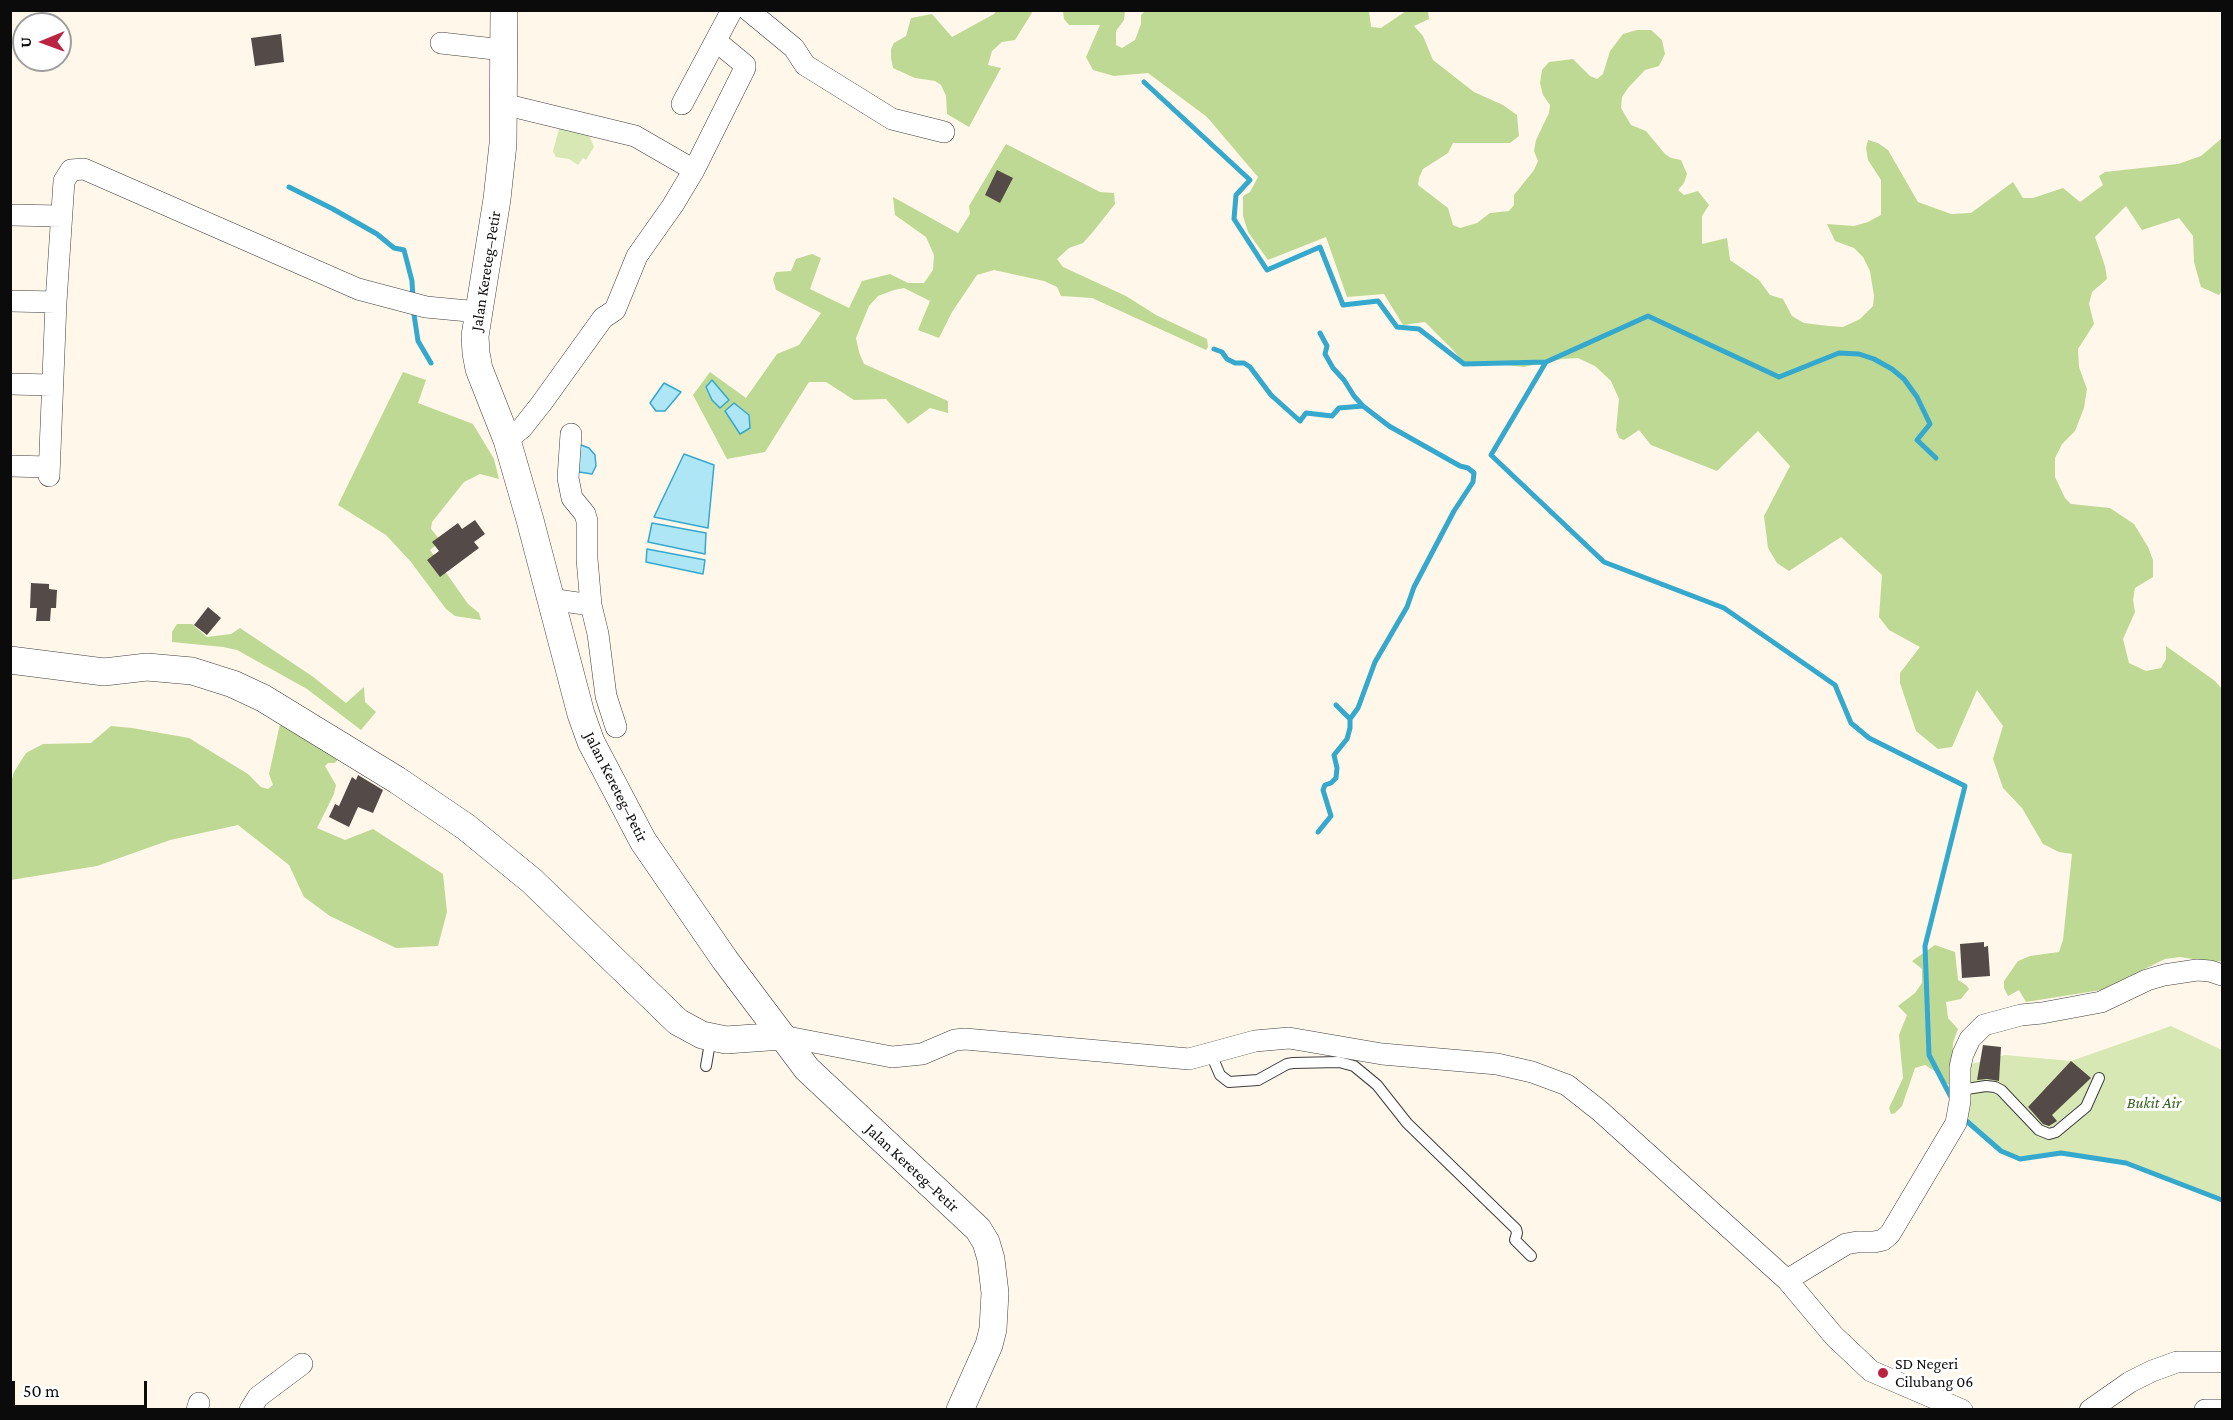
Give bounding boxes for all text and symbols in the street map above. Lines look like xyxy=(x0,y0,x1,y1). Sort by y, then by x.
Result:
north arrow xyxy=(12,12,72,72)
text: U xyxy=(17,37,34,48)
street label: Jalan Kereteg–Petir xyxy=(467,210,505,332)
street label: Jalan Kereteg–Petir xyxy=(580,729,652,845)
park label: Bukit Air xyxy=(2127,1093,2181,1113)
street label: Jalan Kereteg–Petir xyxy=(861,1120,963,1216)
place label: SD Negeri Cilubang 06 xyxy=(1895,1354,1973,1392)
marker: SD Negeri Cilubang 06 xyxy=(1876,1366,1890,1380)
scale bar xyxy=(15,1369,150,1407)
text: 50 m xyxy=(23,1381,60,1401)

